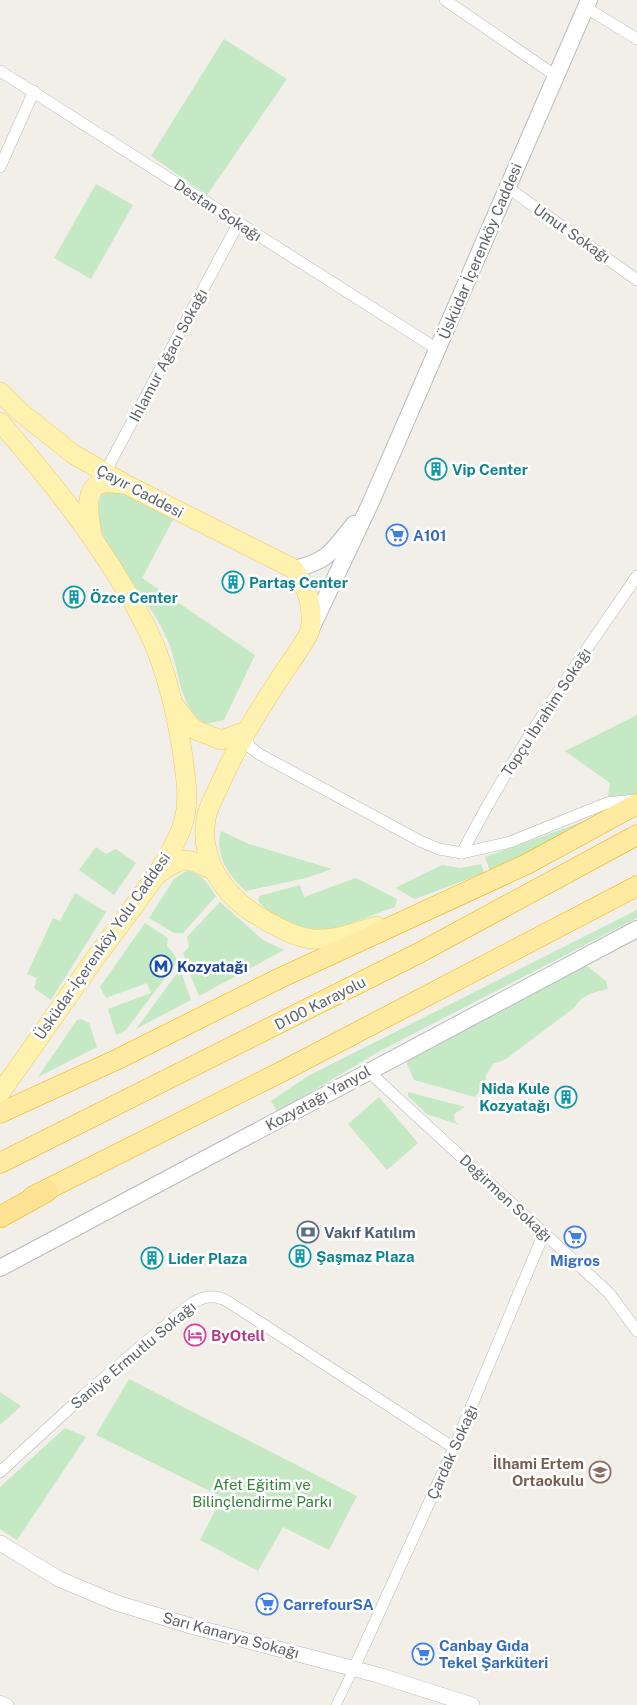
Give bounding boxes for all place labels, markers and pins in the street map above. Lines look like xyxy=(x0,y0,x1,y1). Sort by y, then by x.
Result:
building icon: Vip Center xyxy=(424,457,448,481)
place label: Vip Center xyxy=(452,461,528,478)
supermarket icon: A101 xyxy=(385,523,409,547)
place label: A101 xyxy=(413,527,446,544)
building icon: Partaş Center xyxy=(221,570,245,594)
place label: Partaş Center xyxy=(249,574,348,591)
building icon: Özce Center xyxy=(62,585,86,609)
place label: Özce Center xyxy=(90,589,178,606)
metro station icon: Kozyatağı xyxy=(149,954,173,978)
place label: Kozyatağı xyxy=(177,958,248,975)
place label: Nida Kule Kozyatağı xyxy=(479,1080,550,1114)
building icon: Nida Kule Kozyatağı xyxy=(554,1085,578,1109)
bank icon: Vakıf Katılım xyxy=(296,1220,320,1244)
place label: Vakıf Katılım xyxy=(324,1224,416,1241)
supermarket icon: Migros xyxy=(563,1225,587,1249)
building icon: Şaşmaz Plaza xyxy=(288,1244,312,1268)
building icon: Lider Plaza xyxy=(140,1246,164,1270)
place label: Şaşmaz Plaza xyxy=(316,1248,414,1265)
place label: Lider Plaza xyxy=(168,1250,247,1267)
place label: Migros xyxy=(550,1252,600,1269)
hotel icon: ByOtell xyxy=(183,1323,207,1347)
place label: ByOtell xyxy=(211,1327,265,1344)
place label: İlhami Ertem Ortaokulu xyxy=(493,1455,584,1489)
school or university icon: İlhami Ertem Ortaokulu xyxy=(588,1460,612,1484)
supermarket icon: CarrefourSA xyxy=(255,1592,279,1616)
place label: CarrefourSA xyxy=(283,1596,374,1613)
place label: Canbay Gıda Tekel Şarküteri xyxy=(439,1637,548,1671)
supermarket icon: Canbay Gıda Tekel Şarküteri xyxy=(411,1642,435,1666)

